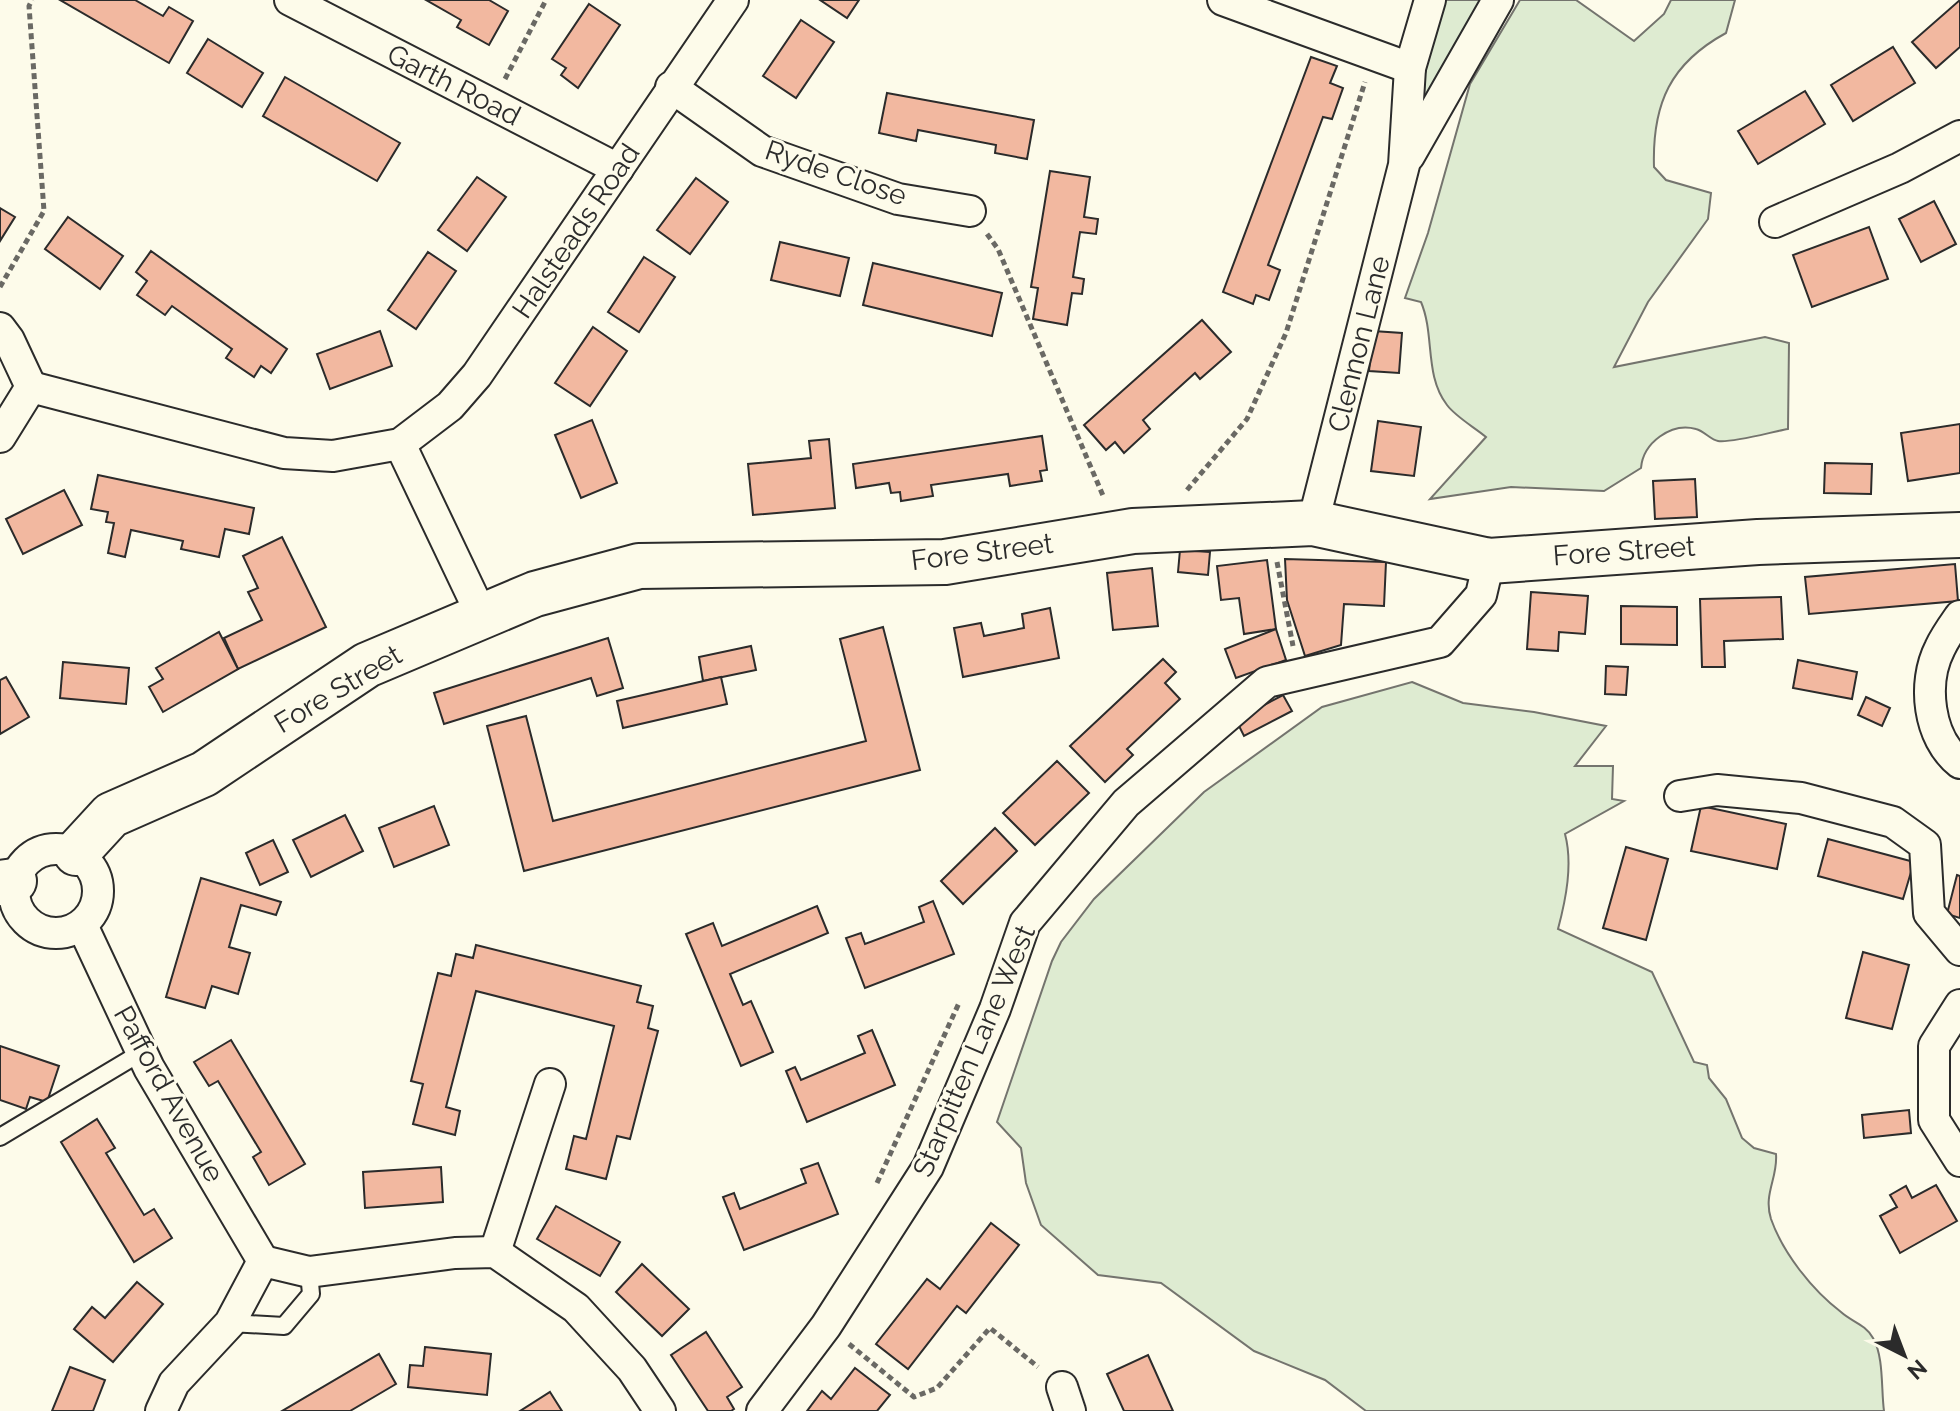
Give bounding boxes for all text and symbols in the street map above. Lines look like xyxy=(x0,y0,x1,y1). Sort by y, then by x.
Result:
street label: Garth Road xyxy=(382,37,526,133)
street label: Ryde Close xyxy=(761,133,911,213)
street label: Halsteads Road xyxy=(506,138,646,324)
street label: Clennon Lane xyxy=(1321,252,1397,436)
street label: Fore Street xyxy=(909,527,1055,577)
street label: Fore Street xyxy=(1552,530,1697,572)
street label: Fore Street xyxy=(268,638,408,740)
street label: Starpitten Lane West xyxy=(906,920,1042,1182)
street label: Pafford Avenue xyxy=(107,1000,231,1188)
north arrow xyxy=(1864,1315,1944,1395)
text: N xyxy=(1902,1355,1932,1385)

